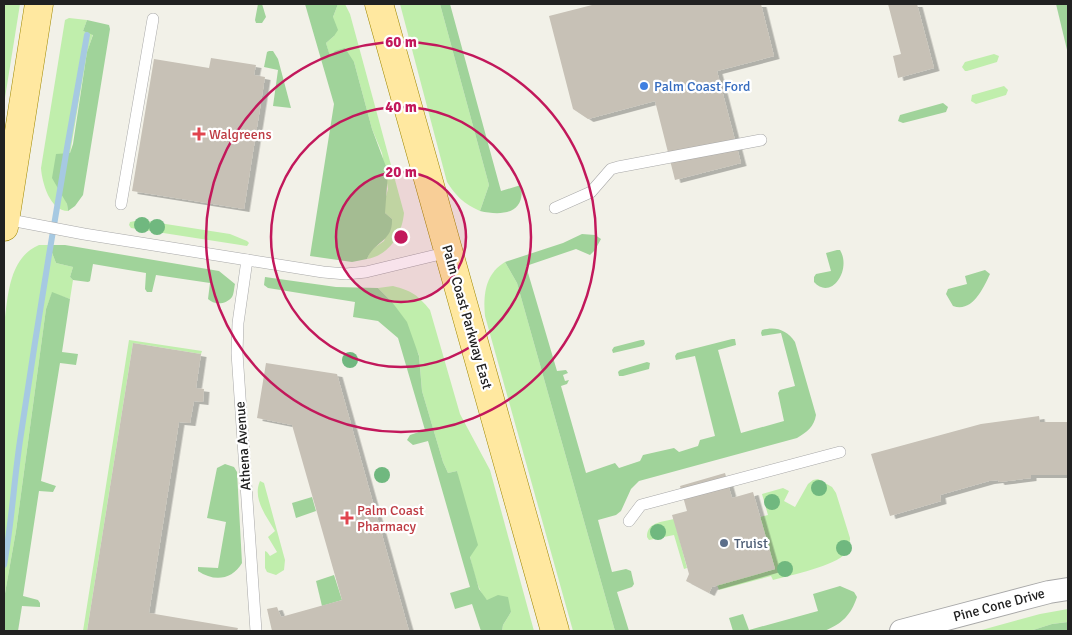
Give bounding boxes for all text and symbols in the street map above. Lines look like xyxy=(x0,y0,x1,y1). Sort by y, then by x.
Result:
text: 60 m xyxy=(385,33,417,51)
place label: Palm Coast Ford xyxy=(654,78,751,95)
marker: Palm Coast Ford xyxy=(638,80,650,92)
text: 40 m xyxy=(385,98,417,116)
place label: Walgreens xyxy=(209,126,272,143)
marker: Walgreens xyxy=(193,128,205,140)
text: 20 m xyxy=(385,163,417,181)
centre of rings xyxy=(392,228,410,246)
street label: Palm Coast Parkway East xyxy=(438,243,496,391)
street label: Athena Avenue xyxy=(231,401,255,491)
place label: Palm Coast Pharmacy xyxy=(357,502,424,535)
marker: Palm Coast Pharmacy xyxy=(341,512,353,524)
place label: Truist xyxy=(734,535,768,552)
marker: Truist xyxy=(718,537,730,549)
street label: Pine Cone Drive xyxy=(951,585,1047,625)

